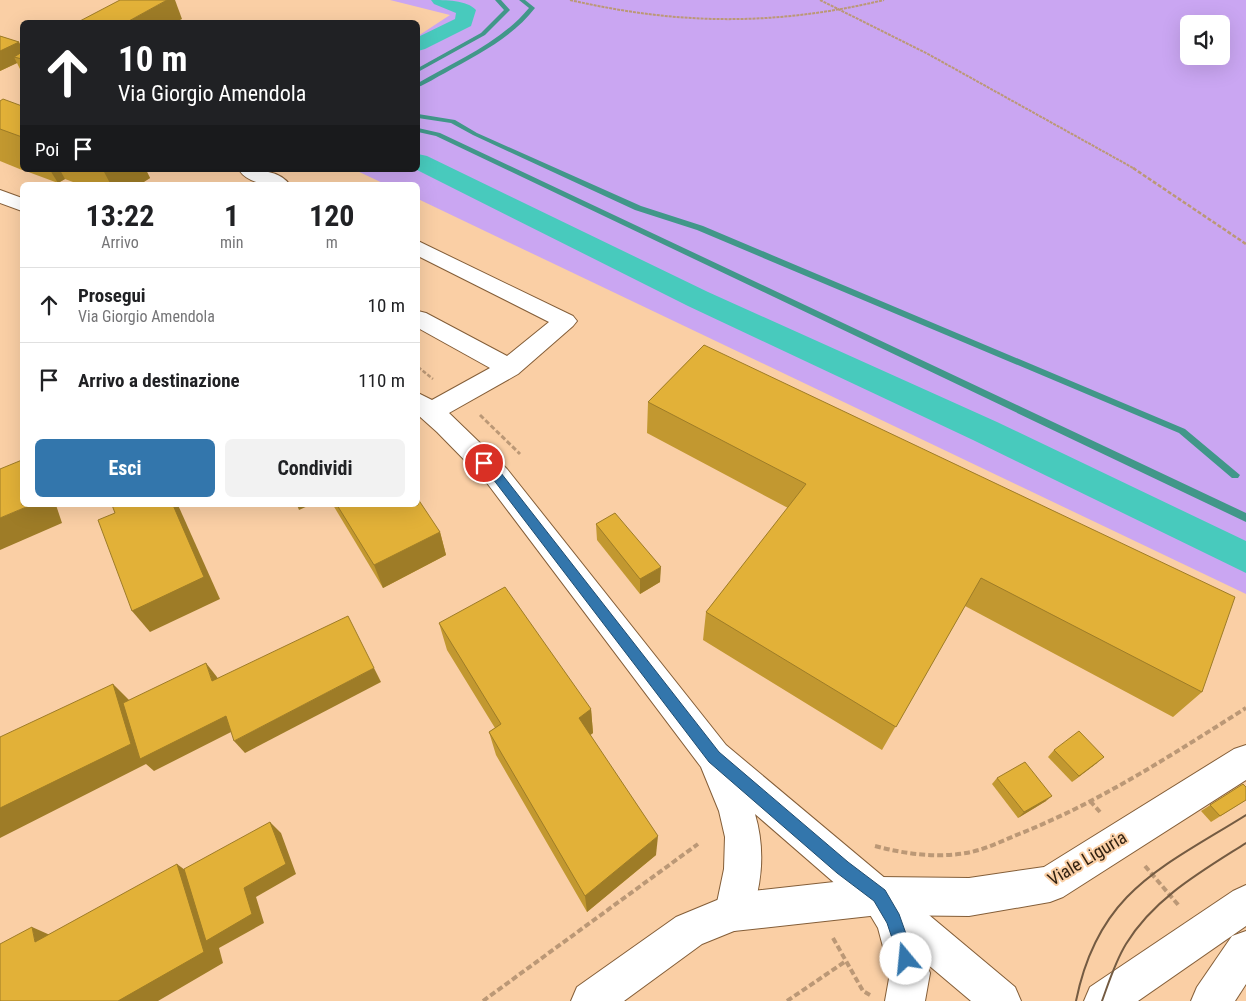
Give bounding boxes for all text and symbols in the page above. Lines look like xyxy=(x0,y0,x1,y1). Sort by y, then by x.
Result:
map controls xyxy=(1180,15,1230,65)
button: sound xyxy=(1180,15,1230,65)
text: 10 m xyxy=(118,39,187,80)
icon: ahead xyxy=(35,40,100,105)
text: Via Giorgio Amendola xyxy=(118,81,306,106)
icon: arrive xyxy=(69,135,97,163)
text: Poi xyxy=(35,138,59,161)
text: 13:22 xyxy=(86,198,154,233)
text: 1 xyxy=(224,198,239,233)
text: 120 xyxy=(309,198,354,233)
text: Arrivo xyxy=(101,233,139,252)
text: min xyxy=(220,233,243,252)
text: m xyxy=(326,233,338,252)
text: Prosegui xyxy=(78,284,146,307)
icon: ahead xyxy=(35,291,63,319)
text: 10 m xyxy=(368,294,405,317)
text: Via Giorgio Amendola xyxy=(78,307,215,326)
icon: arrive xyxy=(35,366,63,394)
text: Arrivo a destinazione xyxy=(78,369,240,392)
text: 110 m xyxy=(358,369,405,392)
button: Esci xyxy=(35,439,215,497)
button: Condividi xyxy=(225,439,405,497)
pin xyxy=(463,442,505,484)
icon: arrive xyxy=(470,449,498,477)
street label: Viale Liguria xyxy=(1044,826,1130,890)
position arrow xyxy=(879,932,931,984)

